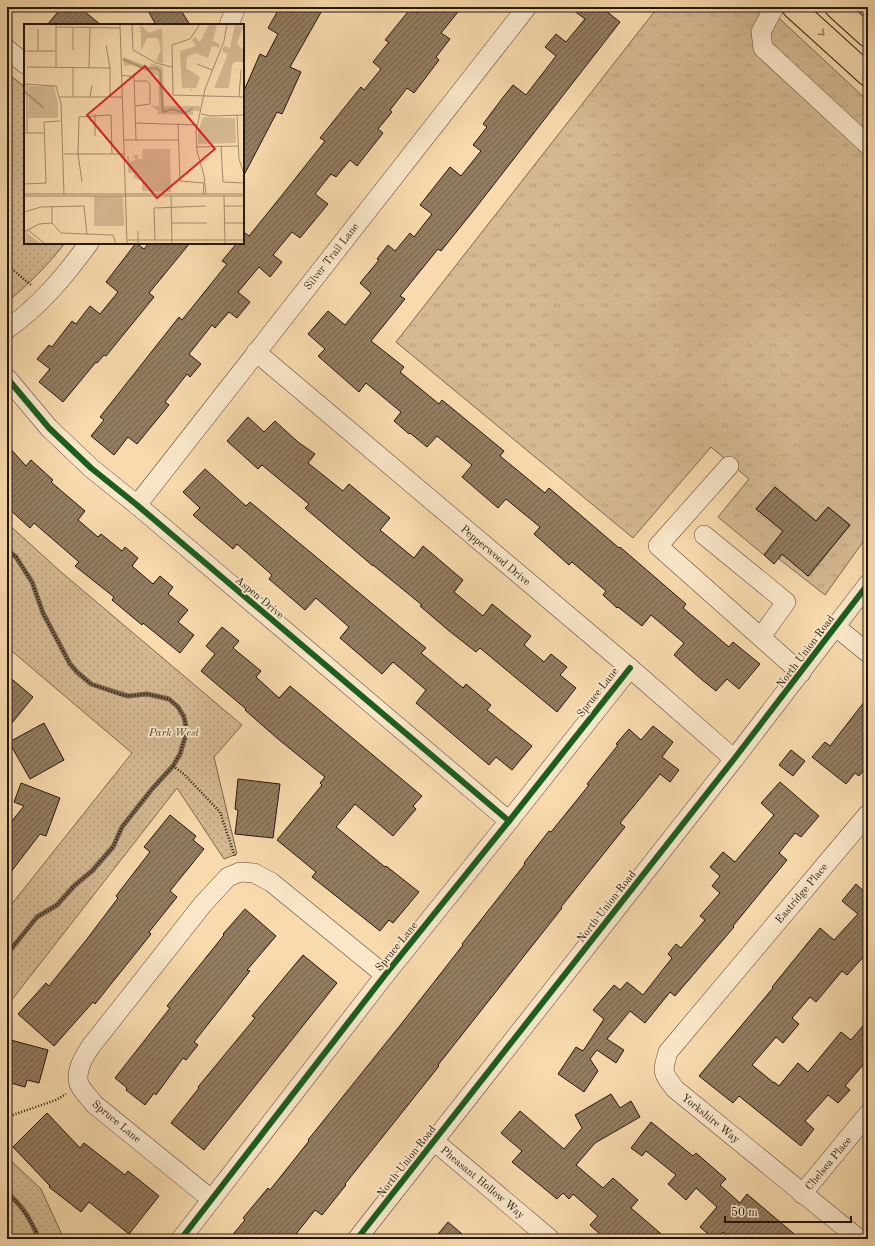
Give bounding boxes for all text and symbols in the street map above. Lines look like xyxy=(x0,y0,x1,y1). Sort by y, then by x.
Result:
inset map xyxy=(24,24,244,244)
one-way arrow xyxy=(817,28,825,36)
street label: Silver Trail Lane xyxy=(303,221,362,292)
street label: Pepperwood Drive xyxy=(458,524,532,588)
street label: Aspen Drive xyxy=(233,575,285,621)
street label: North Union Road xyxy=(775,613,837,690)
street label: Spruce Lane xyxy=(575,666,621,720)
park label: Park West xyxy=(148,728,200,739)
street label: Eastridge Place xyxy=(774,862,830,926)
street label: North Union Road xyxy=(576,869,639,945)
street label: Spruce Lane xyxy=(374,920,420,974)
street label: Yorkshire Way xyxy=(679,1092,741,1146)
street label: Spruce Lane xyxy=(90,1099,142,1146)
street label: North Union Road xyxy=(376,1124,439,1200)
street label: Chelsea Place xyxy=(804,1135,854,1193)
street label: Pheasant Hollow Way xyxy=(438,1145,526,1222)
scale bar xyxy=(725,1198,851,1224)
text: 50 m xyxy=(731,1206,758,1219)

